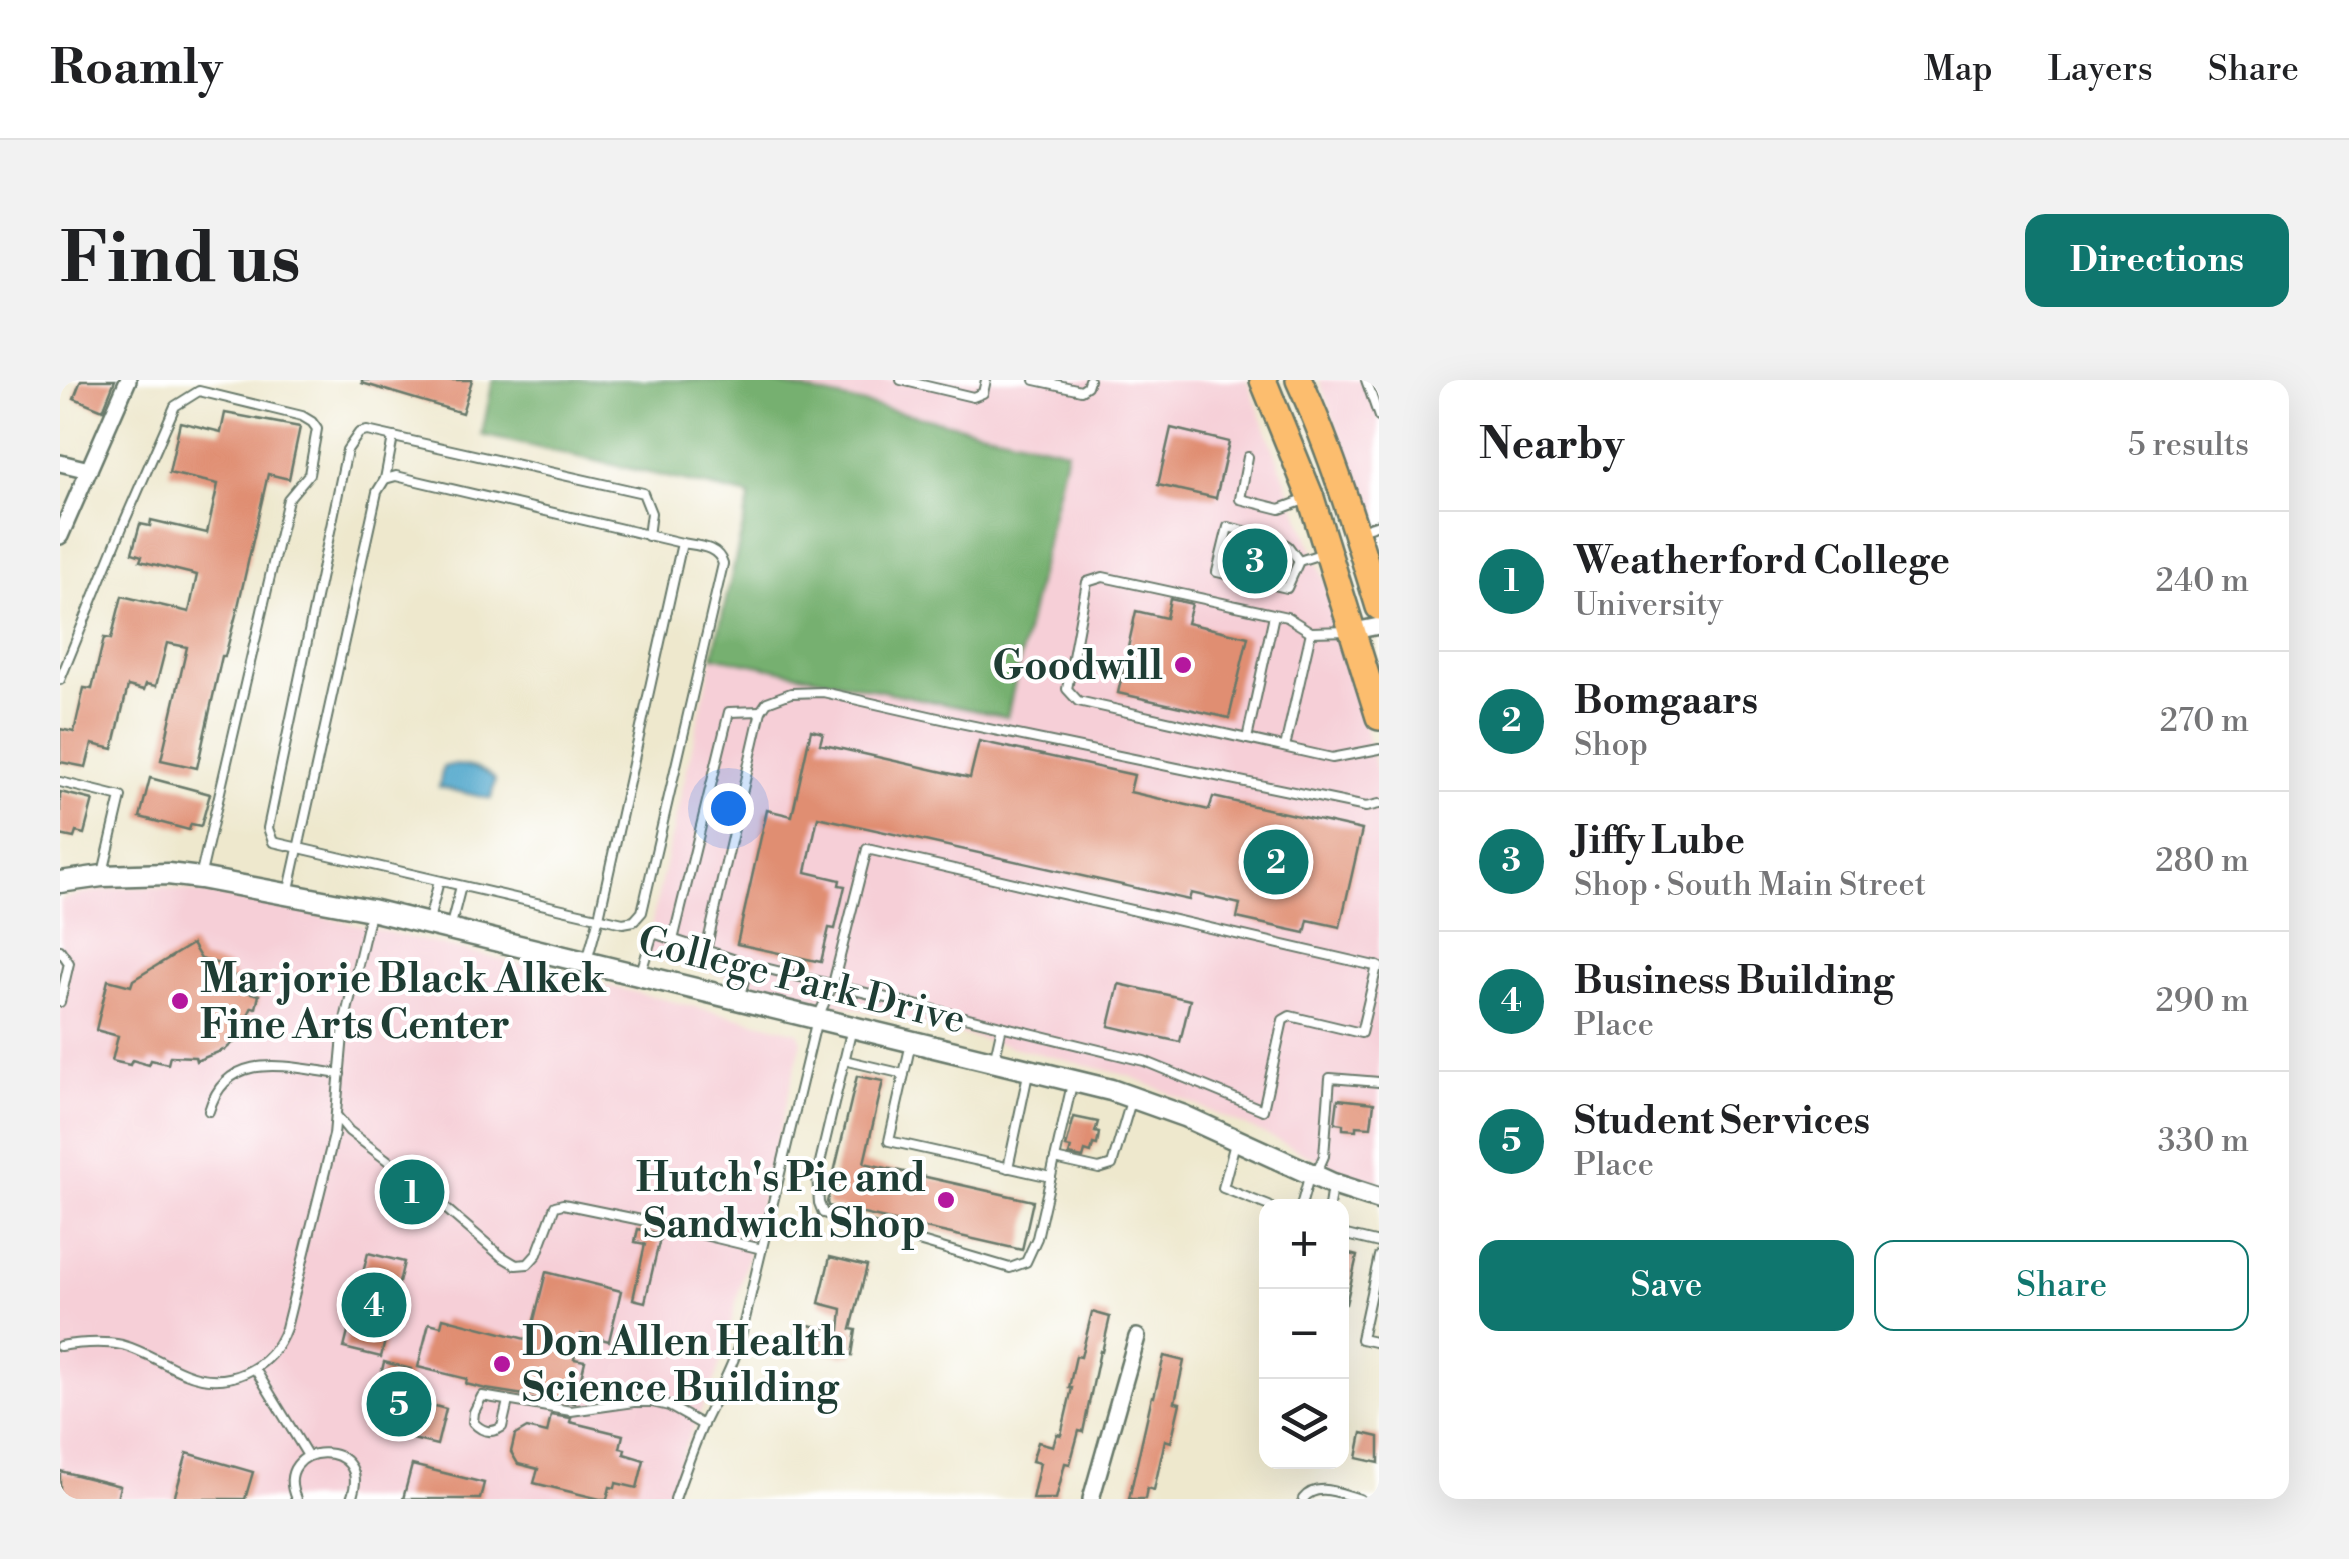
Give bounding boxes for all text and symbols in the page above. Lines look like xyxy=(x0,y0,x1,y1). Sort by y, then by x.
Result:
text: Roamly xyxy=(50,39,223,99)
text: Map xyxy=(1924,48,1993,91)
text: Layers xyxy=(2048,48,2153,91)
text: Share xyxy=(2208,48,2299,91)
button: Directions xyxy=(2025,214,2289,307)
text: Find us xyxy=(60,216,301,304)
text: Nearby xyxy=(1479,419,1624,472)
text: 5 results xyxy=(2128,425,2249,465)
pin: 3 xyxy=(1222,524,1288,598)
text: Weatherford College xyxy=(1574,538,1950,585)
text: 1 xyxy=(1504,561,1519,601)
text: 240 m xyxy=(2156,561,2249,601)
text: University xyxy=(1574,585,1723,625)
place label: Goodwill xyxy=(992,642,1163,692)
marker: Goodwill xyxy=(1172,654,1194,676)
text: Bomgaars xyxy=(1574,678,1758,725)
text: 2 xyxy=(1501,701,1522,741)
text: 270 m xyxy=(2160,701,2249,741)
text: Shop xyxy=(1574,725,1648,765)
your location xyxy=(703,783,754,834)
text: Jiffy Lube xyxy=(1574,818,1745,865)
pin: 2 xyxy=(1244,824,1308,900)
text: 3 xyxy=(1502,841,1521,881)
text: 280 m xyxy=(2155,841,2249,881)
text: Shop · South Main Street xyxy=(1574,865,1926,905)
street label: College Park Drive xyxy=(632,916,970,1047)
place label: Marjorie Black Alkek Fine Arts Center xyxy=(200,955,607,1051)
text: Business Building xyxy=(1574,958,1894,1005)
text: 4 xyxy=(1501,981,1522,1021)
text: 290 m xyxy=(2156,981,2249,1021)
marker: Marjorie Black Alkek Fine Arts Center xyxy=(169,990,191,1012)
text: Place xyxy=(1574,1005,1654,1045)
text: Student Services xyxy=(1574,1098,1870,1145)
text: 5 xyxy=(1502,1121,1521,1161)
text: 330 m xyxy=(2158,1121,2249,1161)
text: Place xyxy=(1574,1145,1654,1185)
pin: 1 xyxy=(380,1154,444,1230)
place label: Hutch's Pie and Sandwich Shop xyxy=(636,1154,926,1250)
marker: Hutch's Pie and Sandwich Shop xyxy=(935,1189,957,1211)
map controls xyxy=(1259,1199,1349,1469)
button: + xyxy=(1259,1199,1349,1289)
button: Save xyxy=(1479,1240,1854,1331)
button: Share xyxy=(1874,1240,2249,1331)
pin: 4 xyxy=(342,1268,406,1342)
button: − xyxy=(1259,1289,1349,1379)
place label: Don Allen Health Science Building xyxy=(522,1318,845,1414)
marker: Don Allen Health Science Building xyxy=(491,1353,513,1375)
pin: 5 xyxy=(366,1366,432,1442)
button: layers xyxy=(1259,1379,1349,1469)

